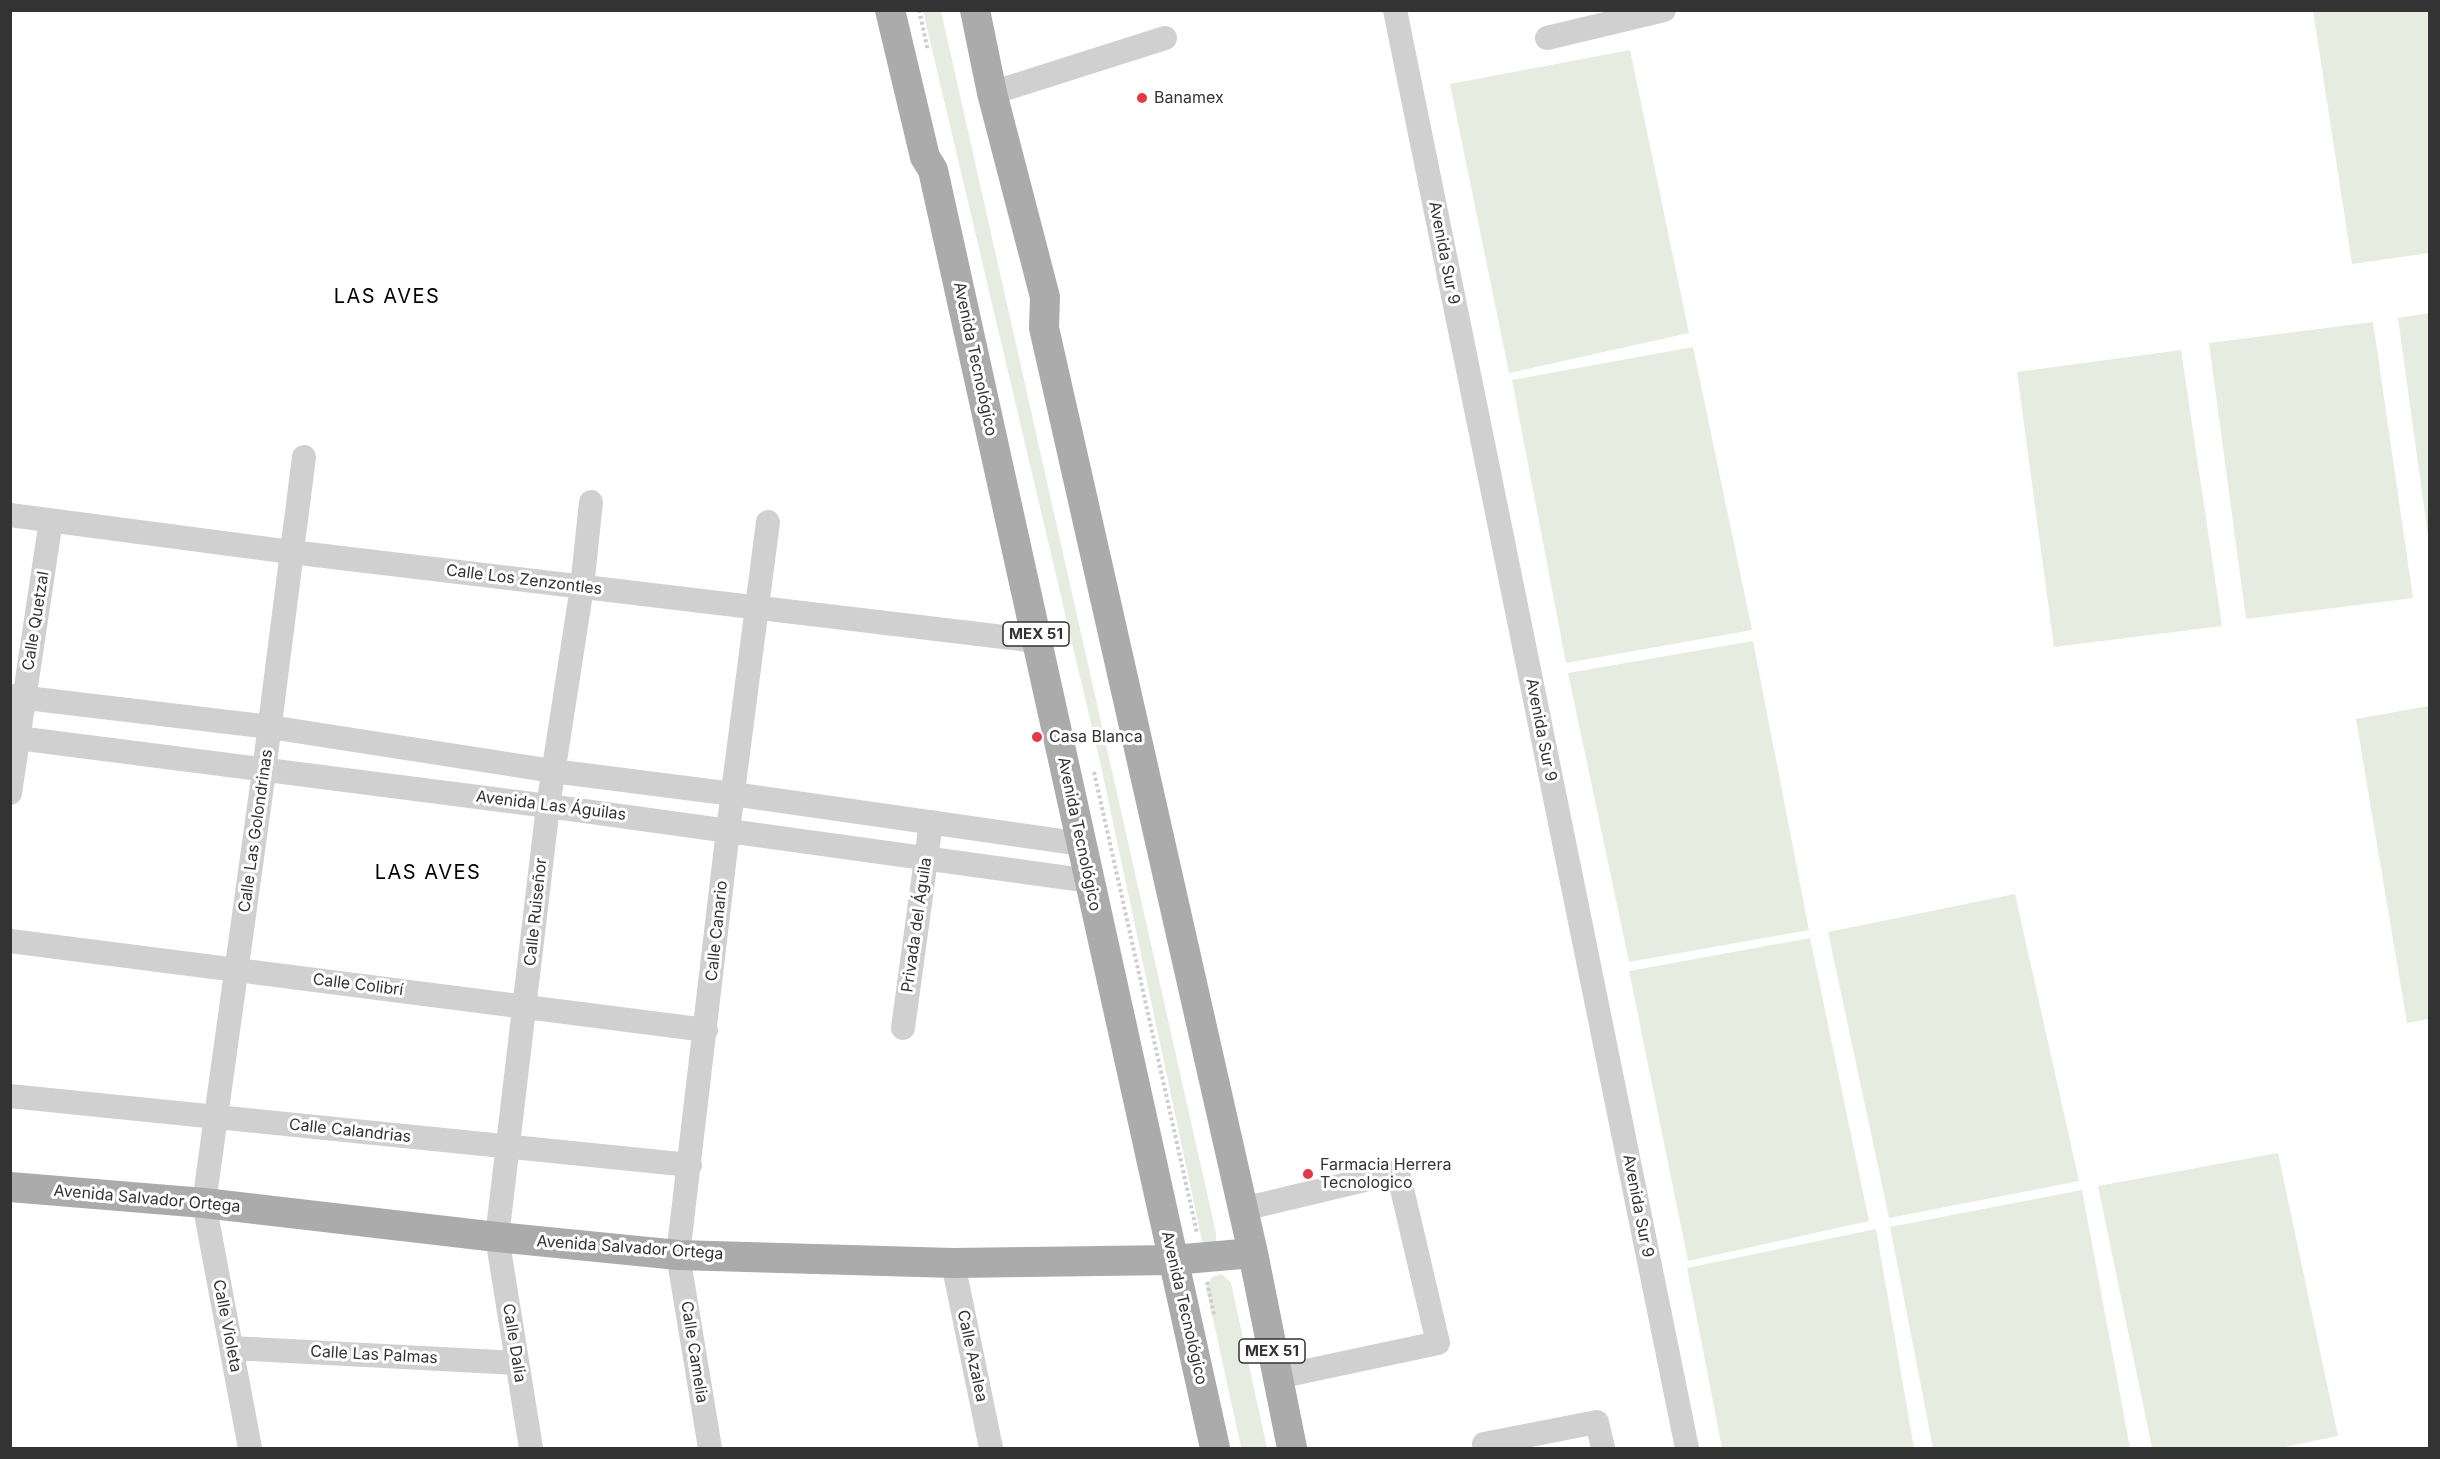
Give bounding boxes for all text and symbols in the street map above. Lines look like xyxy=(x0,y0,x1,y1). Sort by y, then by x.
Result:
place label: Banamex xyxy=(1154,88,1224,108)
marker: Banamex xyxy=(1135,91,1149,105)
street label: Avenida Sur 9 xyxy=(1425,200,1463,306)
street label: Avenida Tecnológico xyxy=(949,280,1001,438)
district label: LAS AVES xyxy=(334,285,440,309)
street label: Calle Los Zenzontles xyxy=(445,561,603,599)
street label: Calle Quetzal xyxy=(19,570,53,672)
road number: MEX 51 xyxy=(1003,622,1069,646)
street label: Avenida Sur 9 xyxy=(1522,677,1560,783)
place label: Casa Blanca xyxy=(1049,727,1143,747)
marker: Casa Blanca xyxy=(1030,730,1044,744)
street label: Calle Las Golondrinas xyxy=(235,748,277,914)
street label: Avenida Tecnológico xyxy=(1053,755,1105,913)
street label: Avenida Las Águilas xyxy=(475,787,627,825)
street label: Privada del Águila xyxy=(898,856,936,994)
street label: Calle Ruiseñor xyxy=(521,857,551,967)
district label: LAS AVES xyxy=(375,861,481,885)
street label: Calle Canario xyxy=(702,880,732,982)
street label: Calle Colibrí xyxy=(312,970,404,1000)
street label: Calle Calandrias xyxy=(288,1115,412,1147)
street label: Avenida Sur 9 xyxy=(1619,1153,1657,1259)
place label: Farmacia Herrera Tecnologico xyxy=(1320,1155,1451,1193)
marker: Farmacia Herrera Tecnologico xyxy=(1301,1167,1315,1181)
street label: Avenida Salvador Ortega xyxy=(53,1181,241,1217)
street label: Avenida Tecnológico xyxy=(1157,1229,1211,1387)
street label: Avenida Salvador Ortega xyxy=(536,1232,724,1264)
street label: Calle Violeta xyxy=(209,1278,245,1374)
street label: Calle Camelia xyxy=(676,1300,712,1404)
street label: Calle Dalia xyxy=(498,1302,530,1384)
street label: Calle Azalea xyxy=(953,1308,991,1404)
road number: MEX 51 xyxy=(1239,1339,1305,1363)
street label: Calle Las Palmas xyxy=(310,1342,438,1368)

